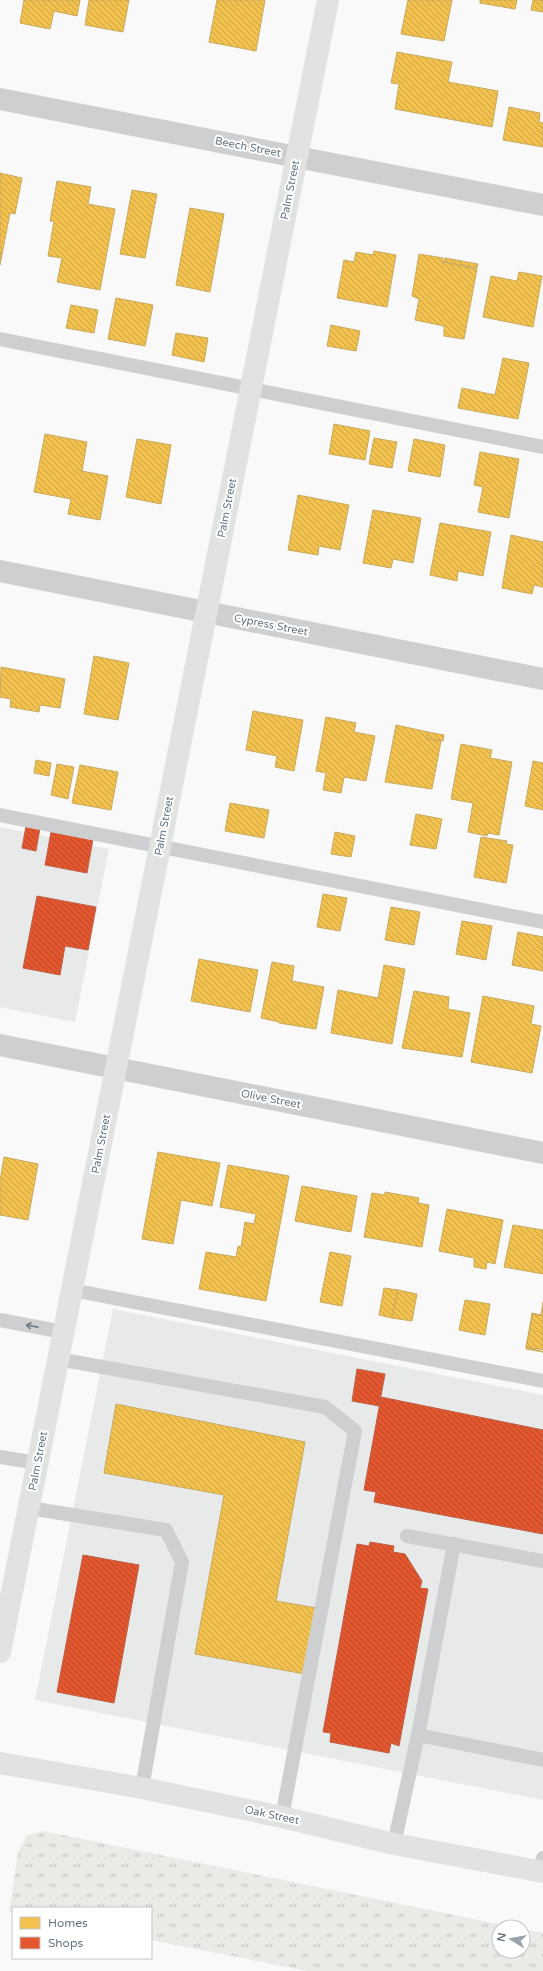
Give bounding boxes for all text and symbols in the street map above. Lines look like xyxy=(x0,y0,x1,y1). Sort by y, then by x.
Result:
street label: Beech Street xyxy=(214,134,282,160)
street label: Palm Street xyxy=(278,159,302,221)
street label: Palm Street xyxy=(215,477,239,539)
street label: Cypress Street xyxy=(233,611,309,639)
street label: Palm Street xyxy=(152,795,176,857)
street label: Olive Street xyxy=(240,1087,302,1111)
street label: Palm Street xyxy=(89,1113,113,1175)
one-way arrow xyxy=(26,1322,39,1330)
street label: Palm Street xyxy=(26,1430,50,1492)
street label: Oak Street xyxy=(244,1803,300,1827)
legend xyxy=(12,1907,152,1959)
text: Homes xyxy=(48,1916,88,1930)
north arrow xyxy=(491,1919,531,1959)
text: N xyxy=(494,1932,509,1943)
text: Shops xyxy=(48,1936,83,1950)

